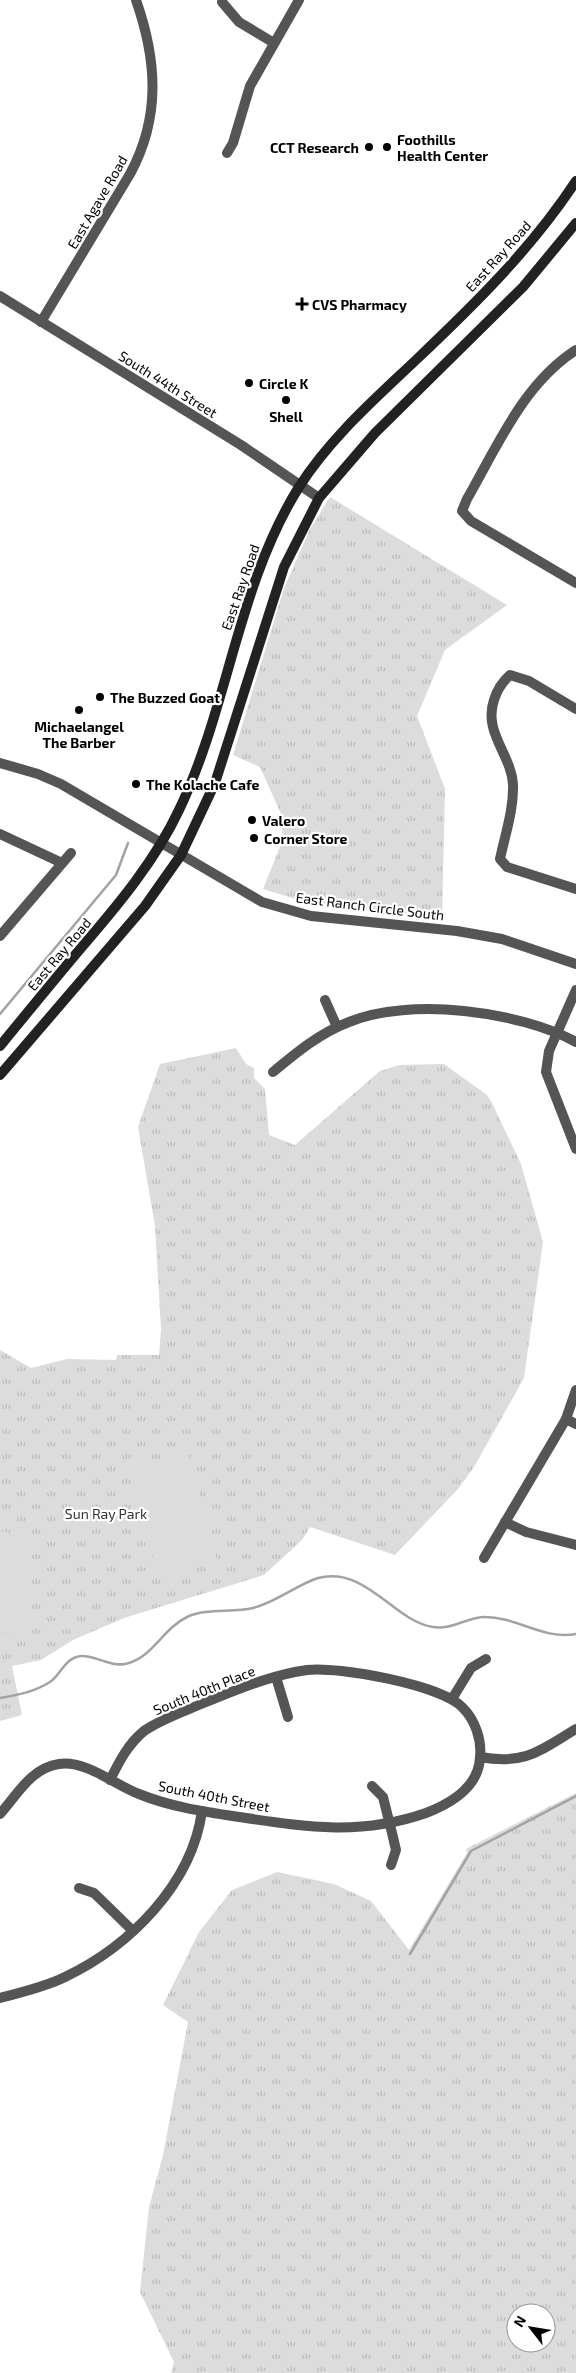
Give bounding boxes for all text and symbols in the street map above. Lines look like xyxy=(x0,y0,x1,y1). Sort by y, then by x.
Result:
place label: Foothills Health Center xyxy=(397,131,488,164)
place label: CCT Research xyxy=(270,139,359,156)
marker: CCT Research xyxy=(363,141,375,153)
marker: Foothills Health Center xyxy=(381,141,393,153)
street label: East Agave Road xyxy=(63,152,131,252)
street label: East Ray Road xyxy=(462,217,534,295)
place label: CVS Pharmacy xyxy=(312,296,407,313)
marker: CVS Pharmacy xyxy=(296,298,308,310)
street label: South 44th Street xyxy=(116,347,220,421)
place label: Circle K xyxy=(259,375,309,392)
marker: Circle K xyxy=(243,377,255,389)
marker: Shell xyxy=(280,394,292,406)
place label: Shell xyxy=(269,408,303,425)
street label: East Ray Road xyxy=(217,542,263,632)
place label: The Buzzed Goat xyxy=(110,689,220,706)
marker: The Buzzed Goat xyxy=(94,691,106,703)
marker: Michaelangel The Barber xyxy=(73,704,85,716)
place label: Michaelangel The Barber xyxy=(34,718,124,751)
place label: The Kolache Cafe xyxy=(146,776,259,793)
marker: The Kolache Cafe xyxy=(130,778,142,790)
place label: Valero xyxy=(262,812,305,829)
marker: Valero xyxy=(246,814,258,826)
place label: Corner Store xyxy=(264,830,348,847)
marker: Corner Store xyxy=(248,832,260,844)
street label: East Ranch Circle South xyxy=(295,888,445,924)
street label: East Ray Road xyxy=(24,914,94,994)
park label: Sun Ray Park xyxy=(65,1505,147,1522)
street label: South 40th Place xyxy=(151,1662,257,1718)
street label: South 40th Street xyxy=(157,1777,271,1815)
north arrow xyxy=(506,2303,556,2353)
text: N xyxy=(510,2312,529,2330)

